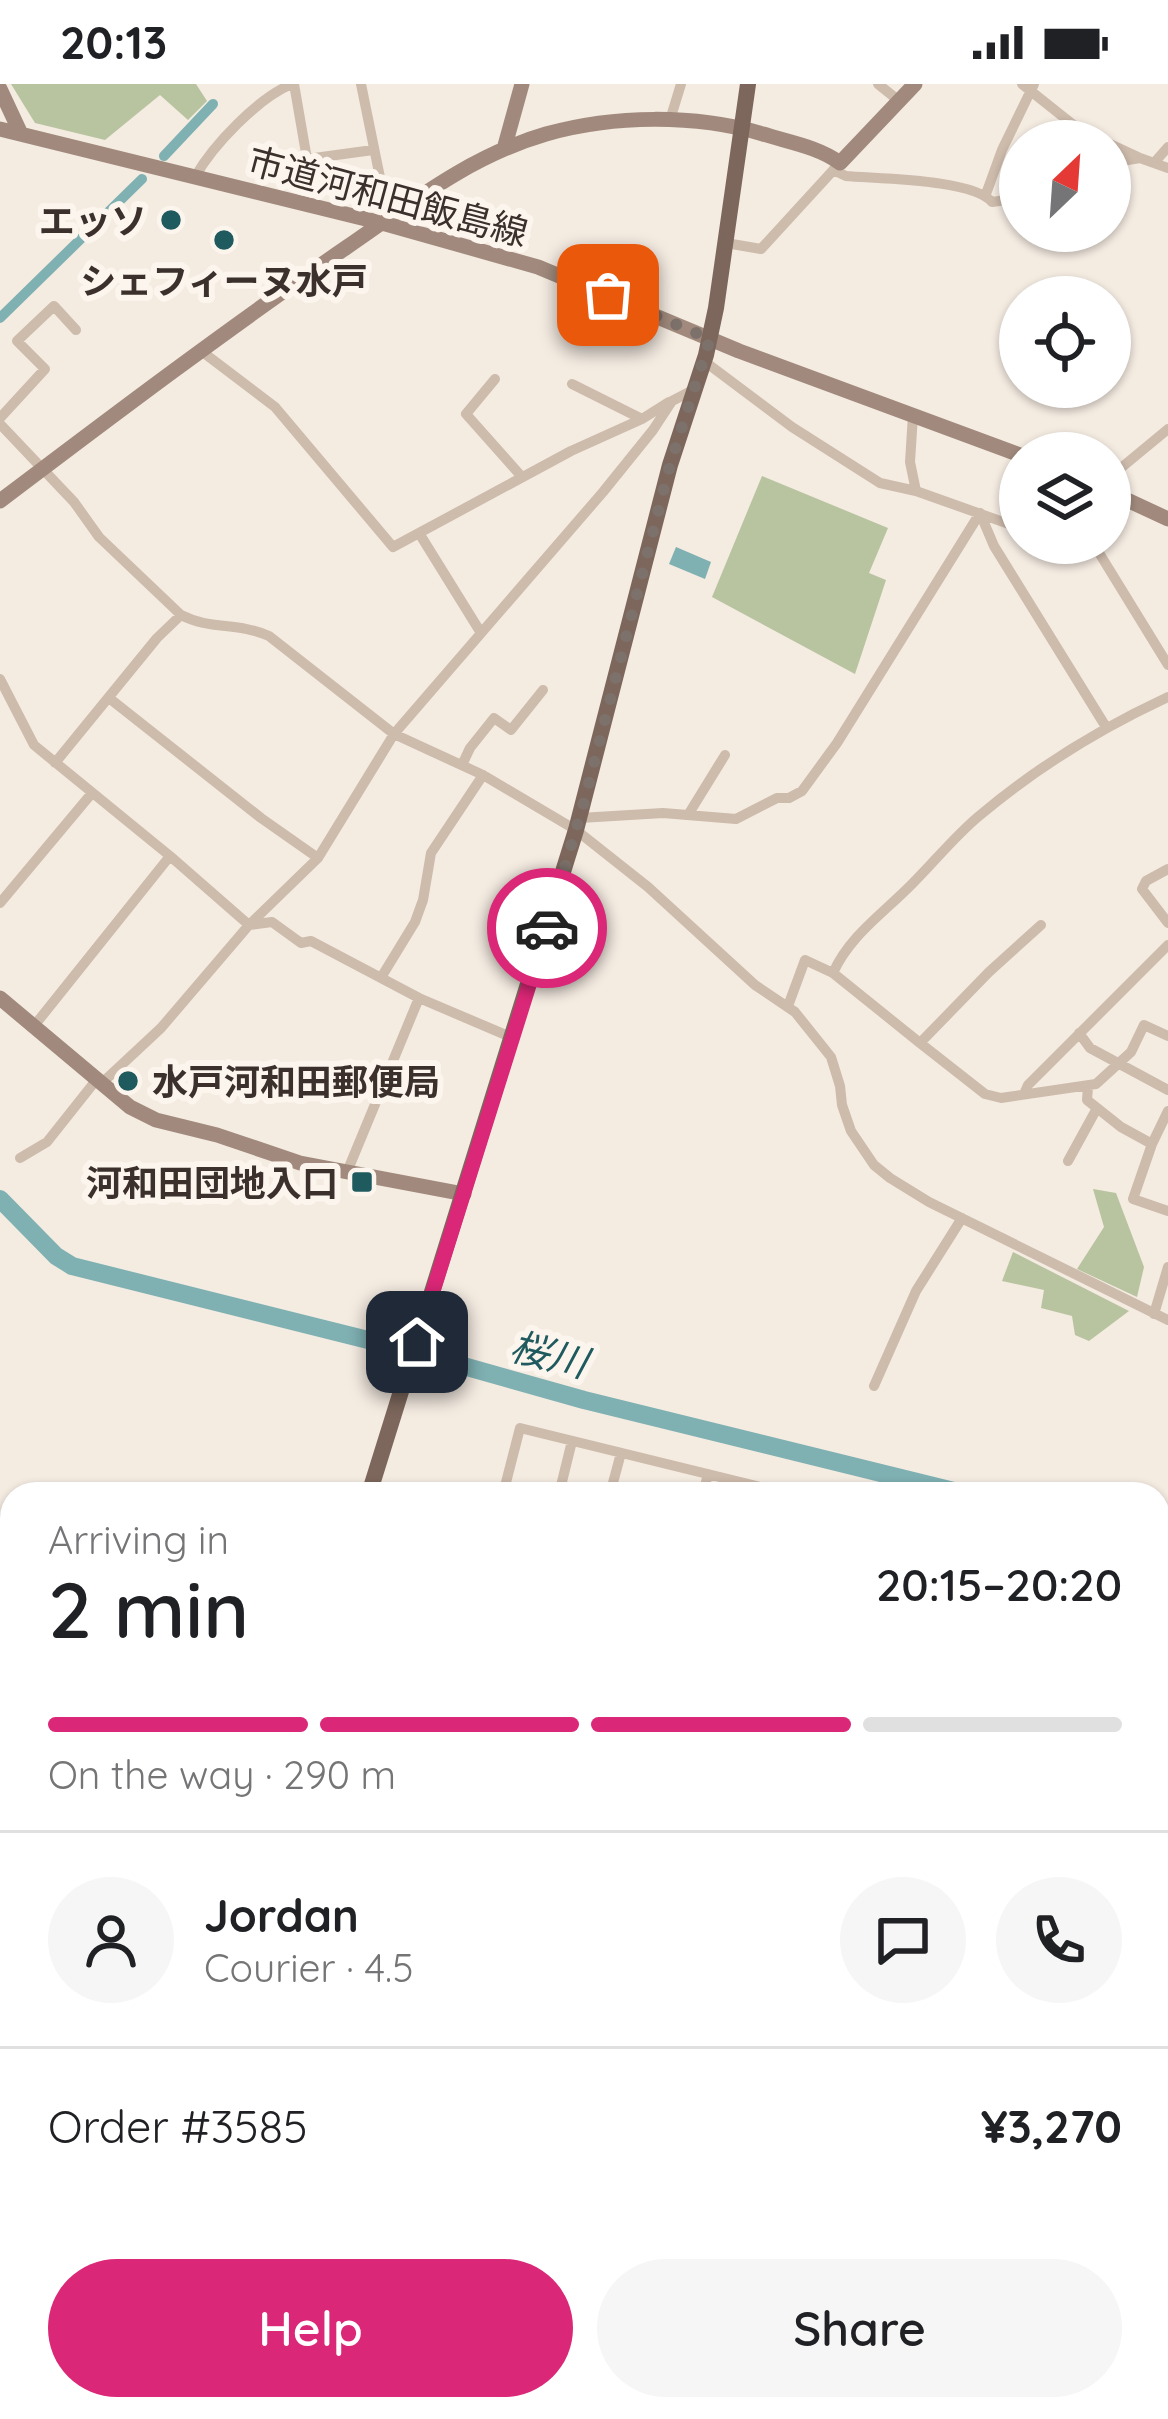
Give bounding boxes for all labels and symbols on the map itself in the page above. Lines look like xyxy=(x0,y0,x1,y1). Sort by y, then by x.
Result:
north arrow xyxy=(999,120,1131,252)
street label: 市道河和田飯島線 xyxy=(243,137,533,255)
place label: エッソ xyxy=(39,198,147,243)
marker: エッソ xyxy=(158,207,184,233)
marker: シェフィーヌ水戸 xyxy=(211,227,237,253)
pin xyxy=(557,244,659,346)
place label: シェフィーヌ水戸 xyxy=(80,258,368,303)
courier xyxy=(487,868,607,988)
place label: 水戸河和田郵便局 xyxy=(152,1059,440,1104)
marker: 水戸河和田郵便局 xyxy=(115,1068,141,1094)
place label: 河和田団地入口 xyxy=(86,1160,338,1205)
marker: 河和田団地入口 xyxy=(349,1169,375,1195)
pin xyxy=(366,1291,468,1393)
water label: 桜川 xyxy=(505,1321,597,1388)

